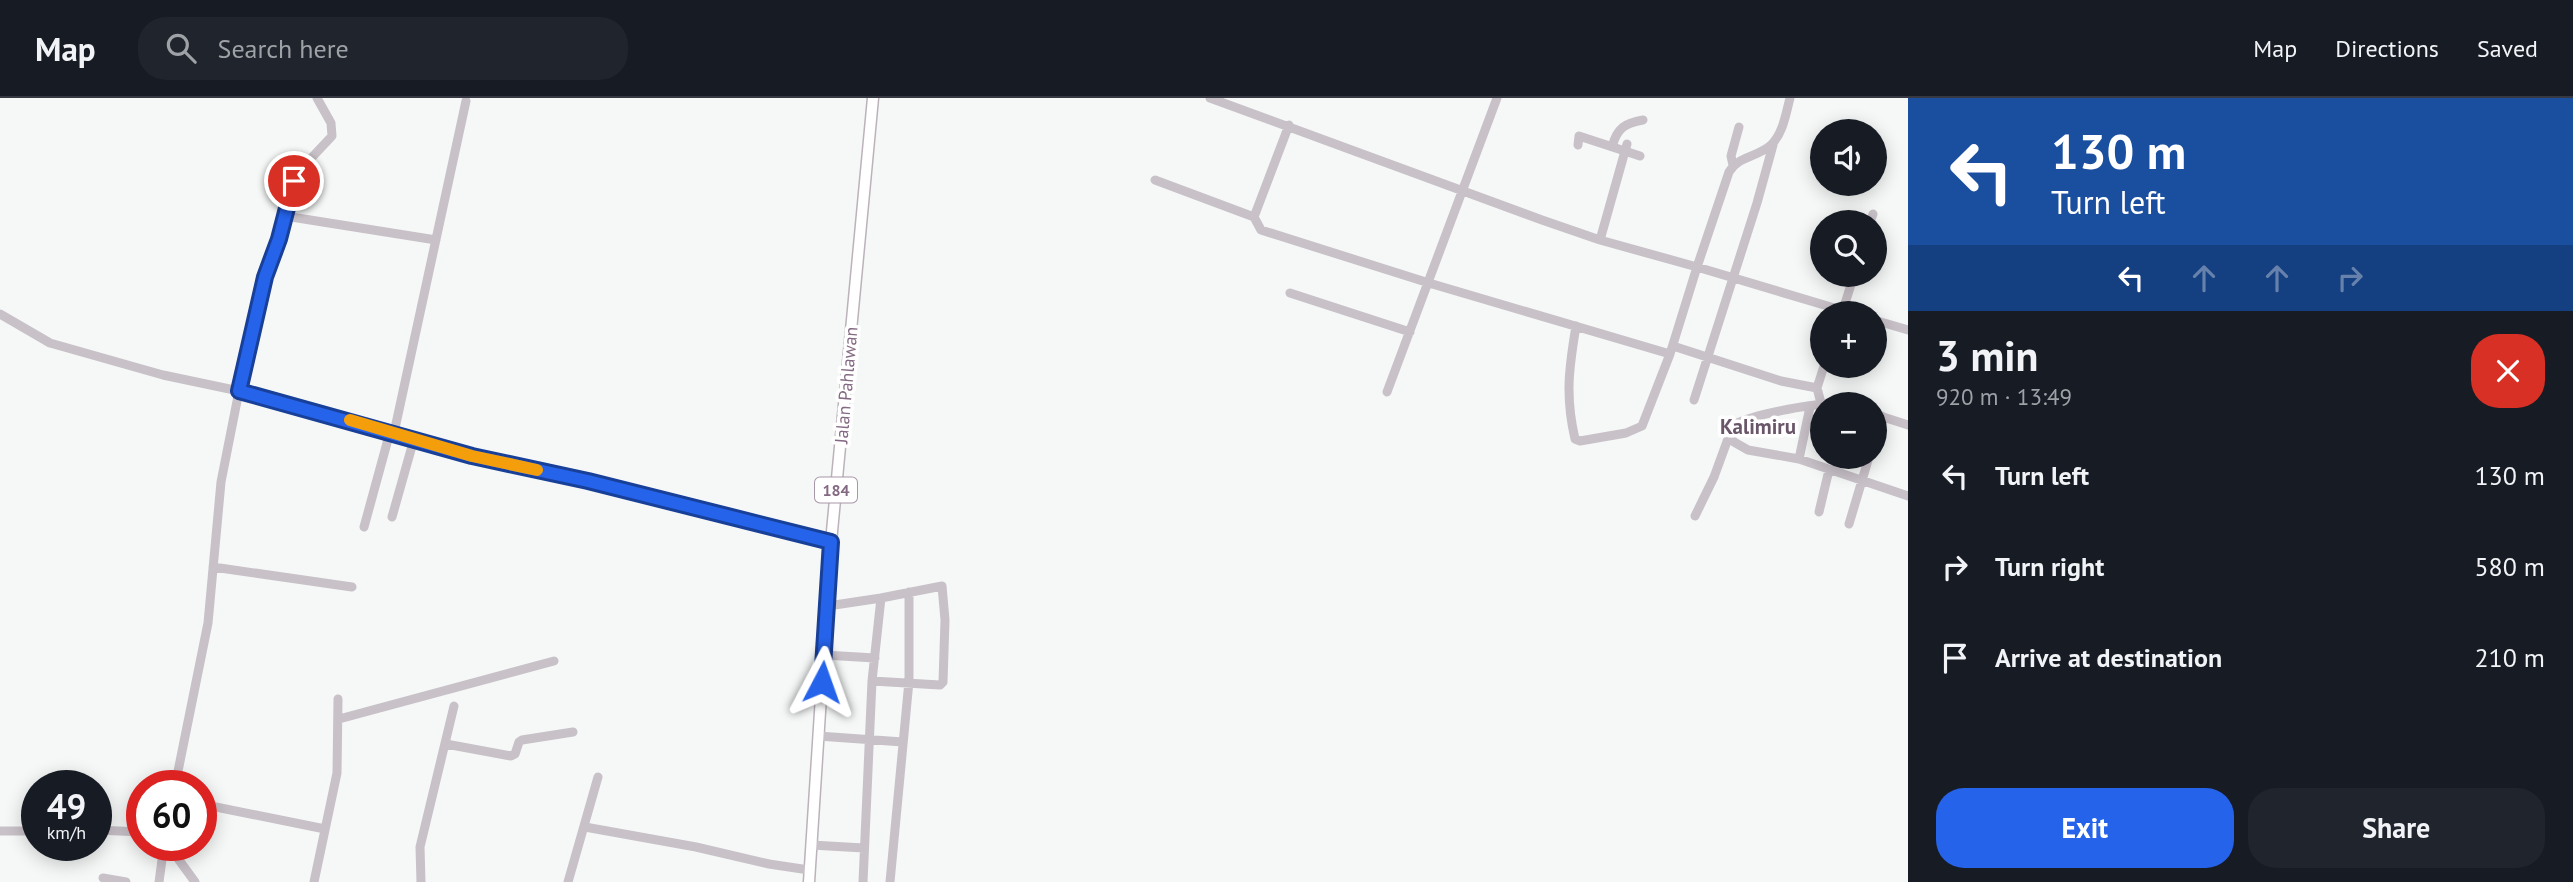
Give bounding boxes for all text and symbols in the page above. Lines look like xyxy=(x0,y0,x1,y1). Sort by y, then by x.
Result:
search box xyxy=(138,17,628,80)
text: Map xyxy=(35,27,96,70)
icon: search xyxy=(162,29,200,67)
text: Search here xyxy=(218,32,349,65)
text: Map xyxy=(2253,33,2297,64)
text: Directions xyxy=(2335,33,2439,64)
text: Saved xyxy=(2477,33,2538,64)
map controls xyxy=(1810,119,1887,469)
button: sound xyxy=(1810,119,1887,196)
text: 130 m xyxy=(2051,119,2186,183)
icon: left xyxy=(1936,126,2027,217)
pin xyxy=(264,151,324,211)
icon: arrive xyxy=(275,162,313,200)
text: Turn left xyxy=(2051,181,2166,223)
button: search xyxy=(1810,210,1887,287)
icon: left xyxy=(2112,259,2150,297)
icon: ahead xyxy=(2185,259,2223,297)
icon: ahead xyxy=(2258,259,2296,297)
icon: right xyxy=(2331,259,2369,297)
button: + xyxy=(1810,301,1887,378)
street label: Jalan Pahlawan xyxy=(829,326,863,445)
text: 3 min xyxy=(1936,328,2038,383)
button: close xyxy=(2471,334,2545,408)
text: 920 m · 13:49 xyxy=(1936,382,2072,411)
button: − xyxy=(1810,392,1887,469)
district label: Kalimiru xyxy=(1720,413,1796,440)
icon: left xyxy=(1936,457,1974,495)
text: Turn left xyxy=(1995,459,2089,492)
text: 130 m xyxy=(2474,459,2545,492)
road number: 184 xyxy=(815,478,857,502)
icon: right xyxy=(1936,548,1974,586)
text: Turn right xyxy=(1995,550,2104,583)
text: 580 m xyxy=(2474,550,2545,583)
icon: arrive xyxy=(1936,639,1974,677)
text: Arrive at destination xyxy=(1995,641,2222,674)
text: 210 m xyxy=(2474,641,2545,674)
position arrow xyxy=(785,645,859,719)
speed limit sign: 60 xyxy=(126,770,217,861)
text: 49 xyxy=(47,783,86,829)
button: Exit xyxy=(1936,788,2234,868)
button: Share xyxy=(2248,788,2545,868)
text: km/h xyxy=(47,821,86,844)

